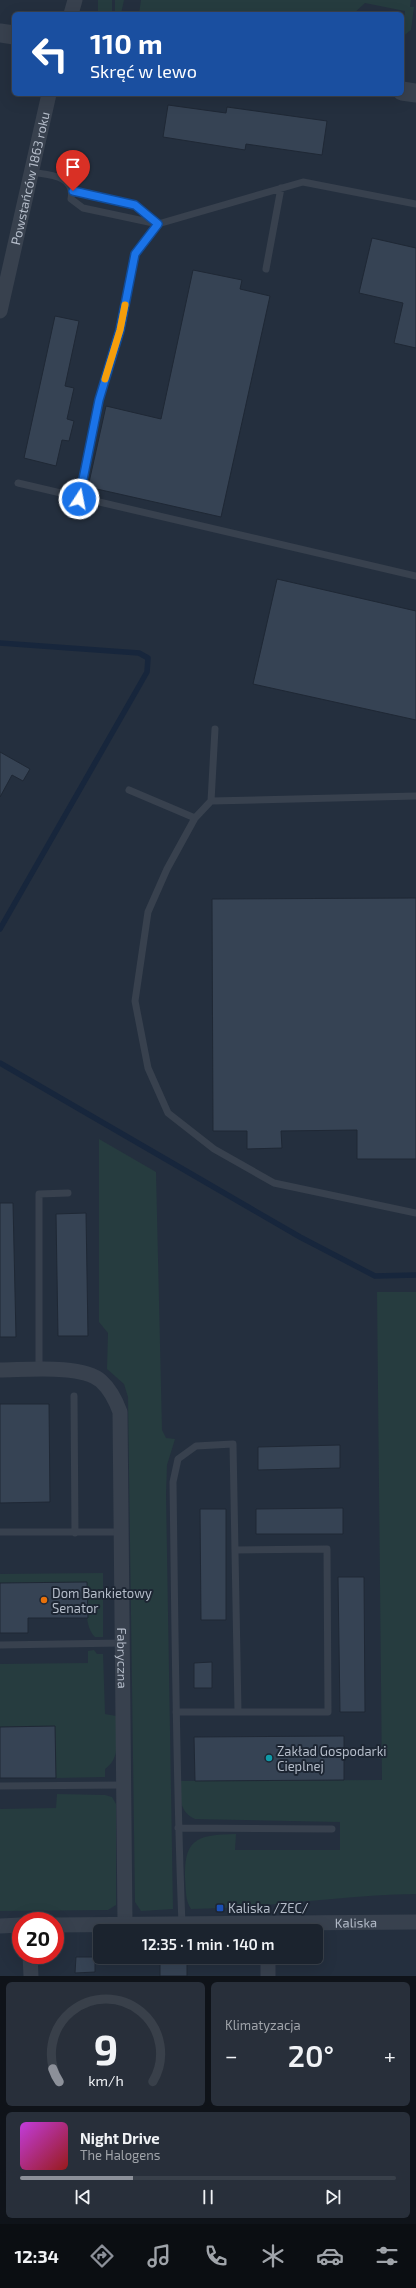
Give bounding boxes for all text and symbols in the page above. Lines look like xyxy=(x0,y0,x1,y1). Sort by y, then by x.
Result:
text: 110 m xyxy=(90,26,163,60)
icon: left xyxy=(24,28,76,80)
text: Skręć w lewo xyxy=(90,60,197,82)
street label: Powstańców 1863 roku xyxy=(7,110,53,246)
pin xyxy=(56,150,90,191)
icon: arrive xyxy=(62,156,84,178)
position arrow xyxy=(58,478,100,520)
place label: Dom Bankietowy Senator xyxy=(52,1585,152,1616)
marker: Dom Bankietowy Senator xyxy=(39,1595,49,1605)
street label: Fabryczna xyxy=(114,1627,131,1689)
place label: Zakład Gospodarki Cieplnej xyxy=(277,1743,387,1774)
marker: Zakład Gospodarki Cieplnej xyxy=(264,1753,274,1763)
place label: Kaliska /ZEC/ xyxy=(228,1900,309,1916)
marker: Kaliska /ZEC/ xyxy=(215,1903,225,1913)
speed limit sign: 20 xyxy=(12,1912,64,1964)
street label: Kaliska xyxy=(335,1914,377,1931)
text: 12:35 · 1 min · 140 m xyxy=(142,1935,274,1953)
text: Klimatyzacja xyxy=(225,2017,301,2033)
text: 9 xyxy=(93,2023,118,2073)
text: 20° xyxy=(288,2037,334,2073)
text: − xyxy=(225,2042,238,2068)
text: + xyxy=(384,2042,396,2068)
text: km/h xyxy=(88,2072,123,2089)
text: Night Drive xyxy=(80,2129,160,2147)
text: The Halogens xyxy=(80,2147,160,2163)
icon: previous xyxy=(72,2186,94,2208)
icon: pause xyxy=(197,2186,219,2208)
icon: next xyxy=(322,2186,344,2208)
icon: directions xyxy=(88,2242,116,2270)
icon: music xyxy=(145,2242,173,2270)
icon: phone xyxy=(202,2242,230,2270)
icon: climate xyxy=(259,2242,287,2270)
icon: car xyxy=(316,2242,344,2270)
icon: filters xyxy=(373,2242,401,2270)
text: 12:34 xyxy=(15,2245,59,2267)

